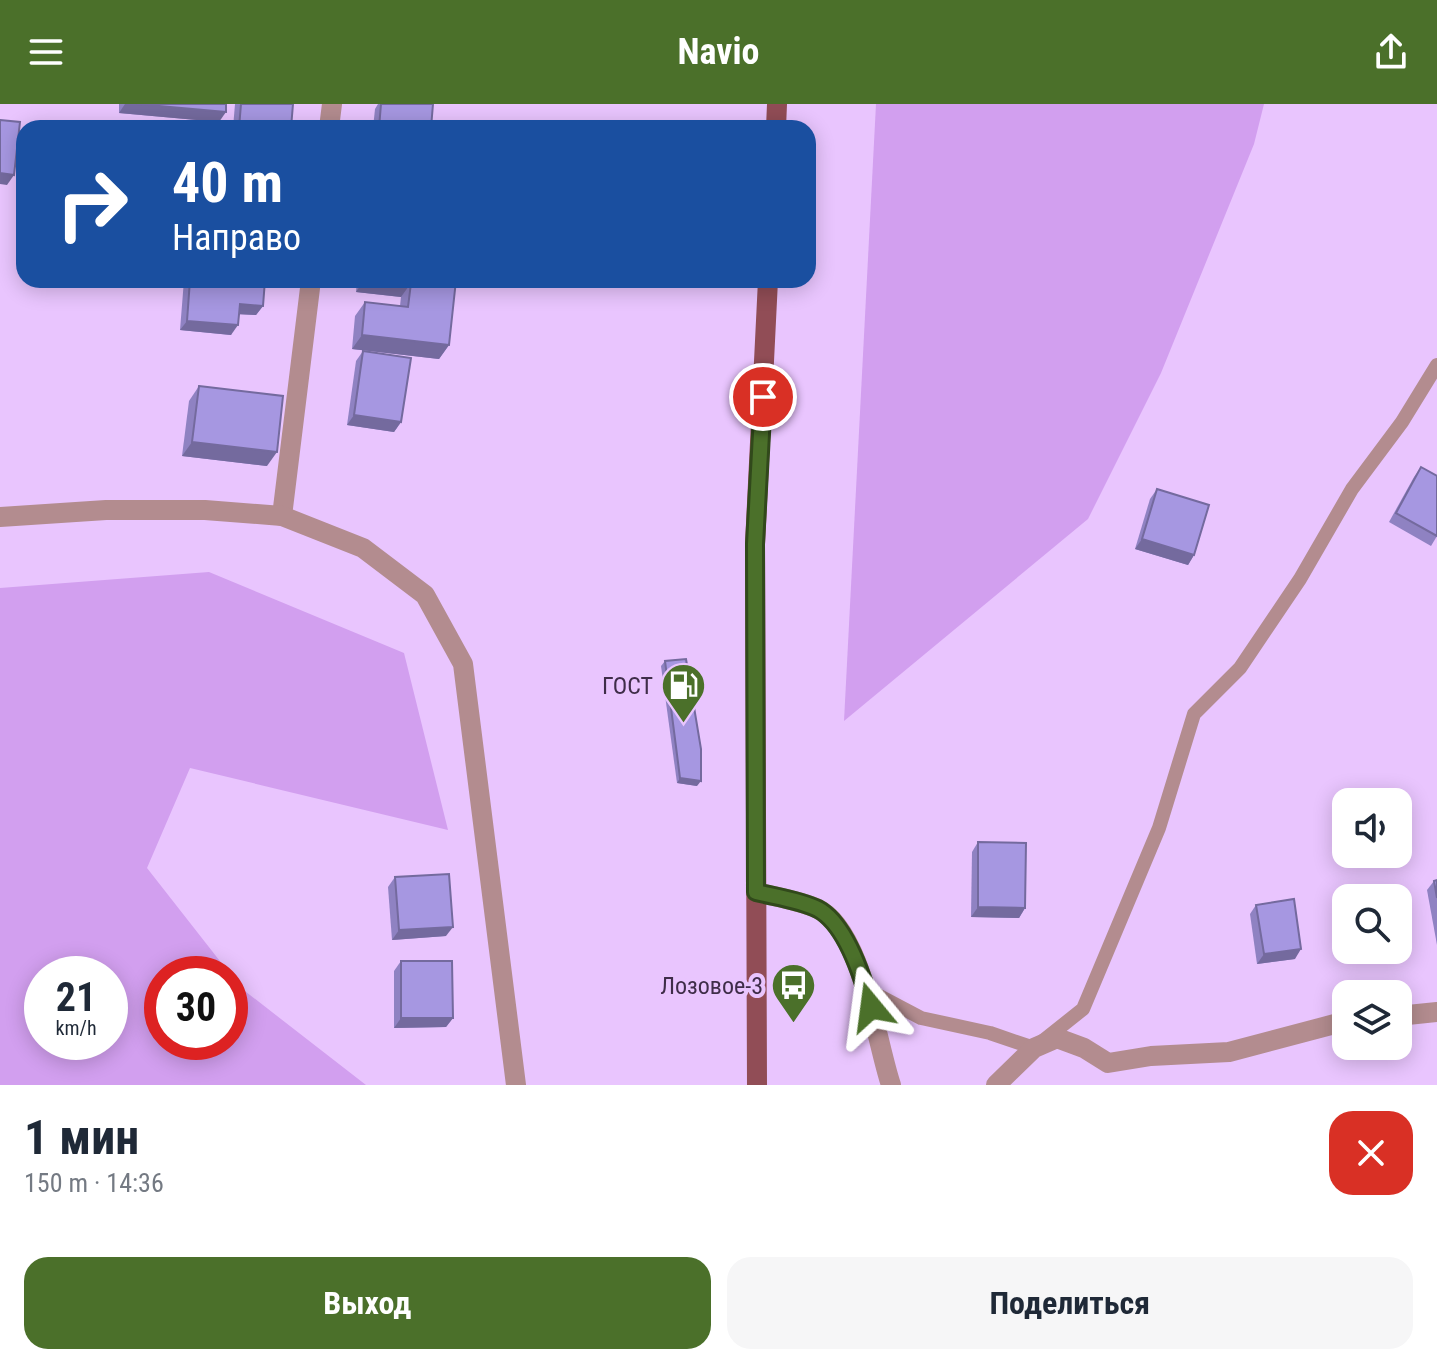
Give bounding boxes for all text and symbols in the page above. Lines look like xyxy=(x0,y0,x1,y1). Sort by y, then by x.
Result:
icon: menu xyxy=(24,30,68,74)
icon: share xyxy=(1369,30,1413,74)
text: Navio xyxy=(678,31,759,73)
text: 40 m xyxy=(172,150,283,216)
icon: right xyxy=(40,152,144,256)
text: Направо xyxy=(172,217,301,259)
pin xyxy=(729,363,797,431)
icon: arrive xyxy=(741,375,785,419)
fuel station icon: ГОСТ xyxy=(660,662,708,725)
place label: ГОСТ xyxy=(602,672,653,700)
map controls xyxy=(1332,788,1412,1060)
button: sound xyxy=(1332,788,1412,868)
button: search xyxy=(1332,884,1412,964)
speed limit sign: 30 xyxy=(144,956,248,1060)
bus stop icon: Лозовое-3 xyxy=(770,962,818,1025)
position arrow xyxy=(829,965,913,1049)
place label: Лозовое-3 xyxy=(660,972,763,1000)
text: 21 xyxy=(56,974,96,1021)
button: layers xyxy=(1332,980,1412,1060)
text: km/h xyxy=(55,1016,97,1040)
text: 1 мин xyxy=(24,1109,139,1166)
button: close xyxy=(1329,1111,1413,1195)
text: 150 m · 14:36 xyxy=(24,1168,164,1198)
button: Выход xyxy=(24,1257,711,1349)
button: Поделиться xyxy=(727,1257,1413,1349)

